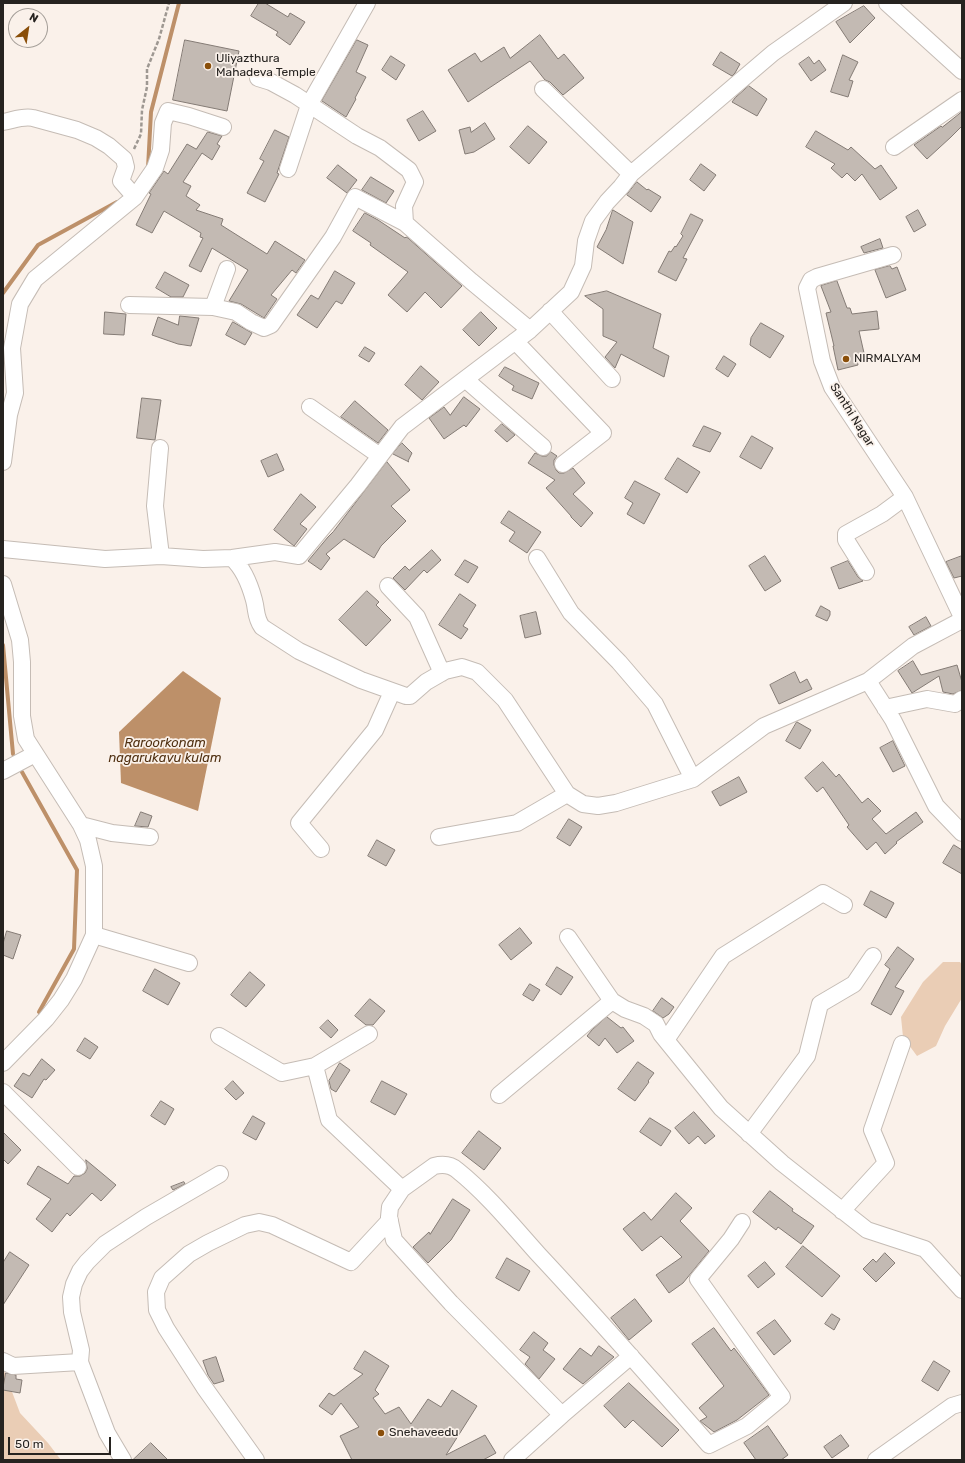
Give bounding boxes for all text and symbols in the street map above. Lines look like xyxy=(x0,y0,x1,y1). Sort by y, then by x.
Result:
north arrow xyxy=(8,8,48,48)
text: N xyxy=(27,10,40,26)
place label: Uliyazthura Mahadeva Temple xyxy=(216,52,316,80)
marker: Uliyazthura Mahadeva Temple xyxy=(203,61,213,71)
place label: NIRMALYAM xyxy=(854,352,921,366)
marker: NIRMALYAM xyxy=(841,354,851,364)
street label: Santhi Nagar xyxy=(827,380,877,450)
water label: Raroorkonam nagarukavu kulam xyxy=(108,735,222,766)
place label: Snehaveedu xyxy=(389,1426,458,1440)
marker: Snehaveedu xyxy=(376,1428,386,1438)
scale bar xyxy=(10,1429,113,1455)
text: 50 m xyxy=(15,1437,43,1451)

